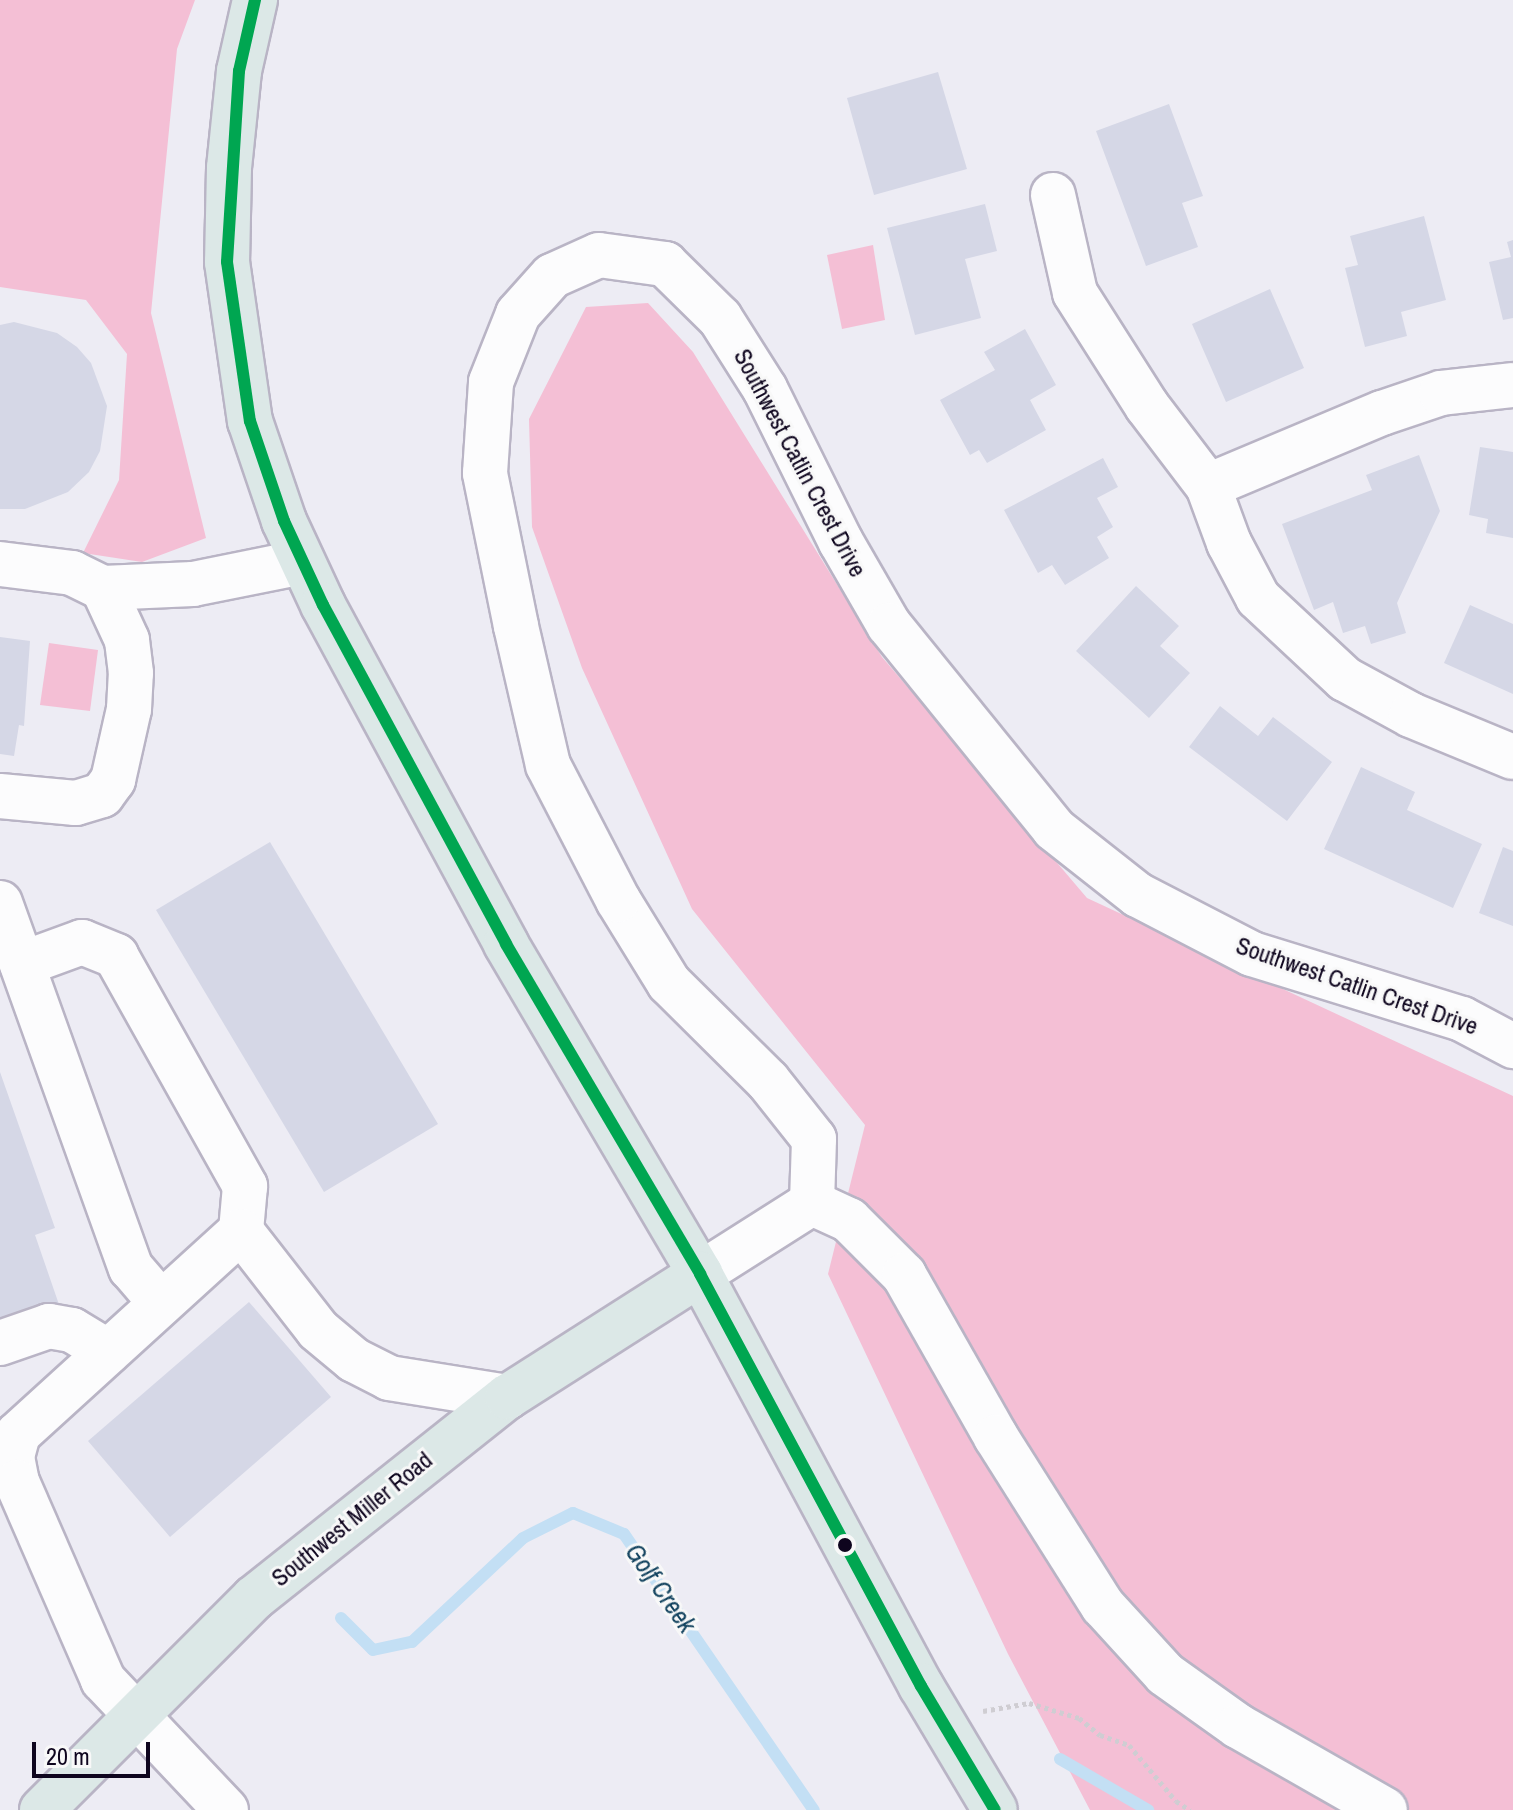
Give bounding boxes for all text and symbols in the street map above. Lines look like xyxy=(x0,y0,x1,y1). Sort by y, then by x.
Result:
street label: Southwest Catlin Crest Drive xyxy=(728,344,872,582)
street label: Southwest Catlin Crest Drive xyxy=(1232,931,1482,1041)
street label: Southwest Miller Road xyxy=(266,1446,438,1592)
water label: Golf Creek xyxy=(619,1537,703,1639)
unlabelled marker xyxy=(837,1537,853,1553)
scale bar xyxy=(36,1726,154,1776)
text: 20 m xyxy=(46,1740,90,1772)

